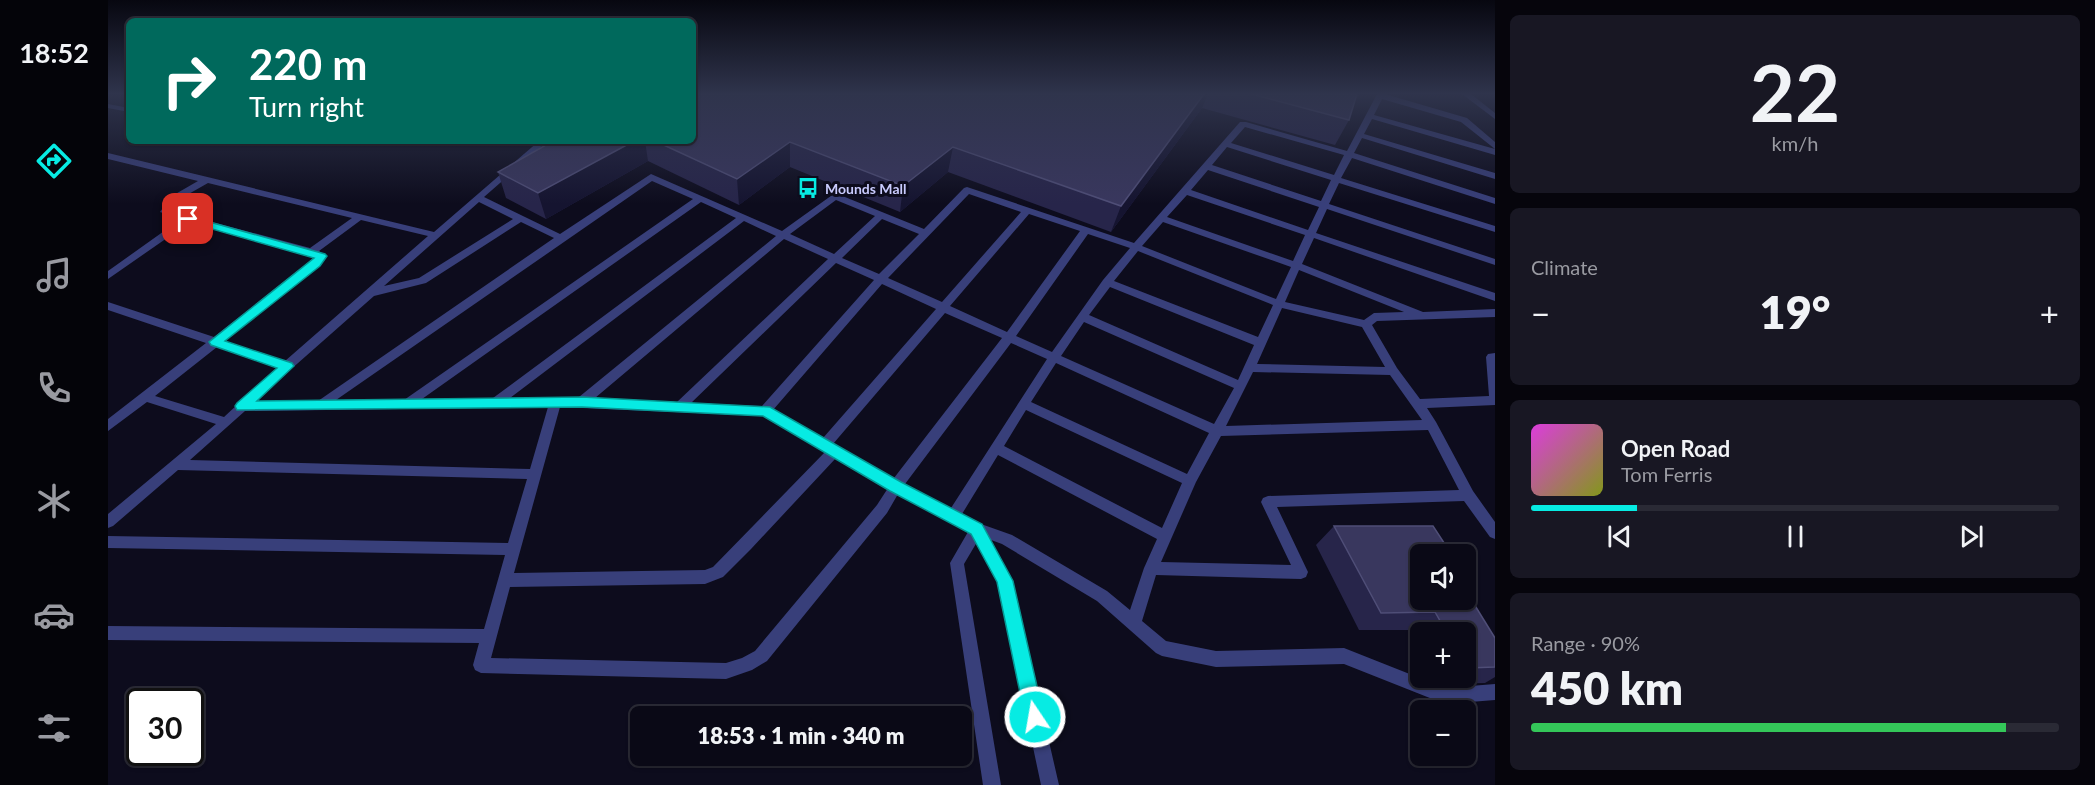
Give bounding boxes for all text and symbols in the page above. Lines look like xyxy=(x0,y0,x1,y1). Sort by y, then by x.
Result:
text: 18:52 xyxy=(19,36,89,69)
text: 220 m xyxy=(249,39,367,89)
icon: right xyxy=(150,42,228,120)
text: 22 xyxy=(1750,45,1840,139)
text: Turn right xyxy=(249,90,364,123)
text: km/h xyxy=(1772,131,1818,155)
icon: directions xyxy=(33,140,75,182)
bus stop icon: Mounds Mall xyxy=(796,176,820,200)
place label: Mounds Mall xyxy=(825,180,906,197)
pin xyxy=(162,193,213,244)
icon: arrive xyxy=(171,202,204,235)
icon: music xyxy=(33,254,75,296)
text: Climate xyxy=(1531,255,1598,279)
text: 19° xyxy=(1760,285,1830,339)
text: − xyxy=(1531,293,1550,333)
text: + xyxy=(2040,293,2059,333)
icon: phone xyxy=(33,367,75,409)
text: Open Road xyxy=(1621,435,1730,462)
text: Tom Ferris xyxy=(1621,462,1712,486)
icon: climate xyxy=(33,480,75,522)
icon: previous xyxy=(1603,520,1636,553)
icon: pause xyxy=(1779,520,1812,553)
icon: next xyxy=(1955,520,1988,553)
map controls xyxy=(1410,544,1476,766)
button: sound xyxy=(1410,544,1476,610)
icon: car xyxy=(33,594,75,636)
button: + xyxy=(1410,622,1476,688)
text: Range · 90% xyxy=(1531,631,1640,655)
text: 450 km xyxy=(1531,661,1683,715)
position arrow xyxy=(1003,685,1067,749)
speed limit sign: 30 xyxy=(126,688,204,766)
button: − xyxy=(1410,700,1476,766)
icon: filters xyxy=(33,707,75,749)
text: 18:53 · 1 min · 340 m xyxy=(698,722,904,749)

